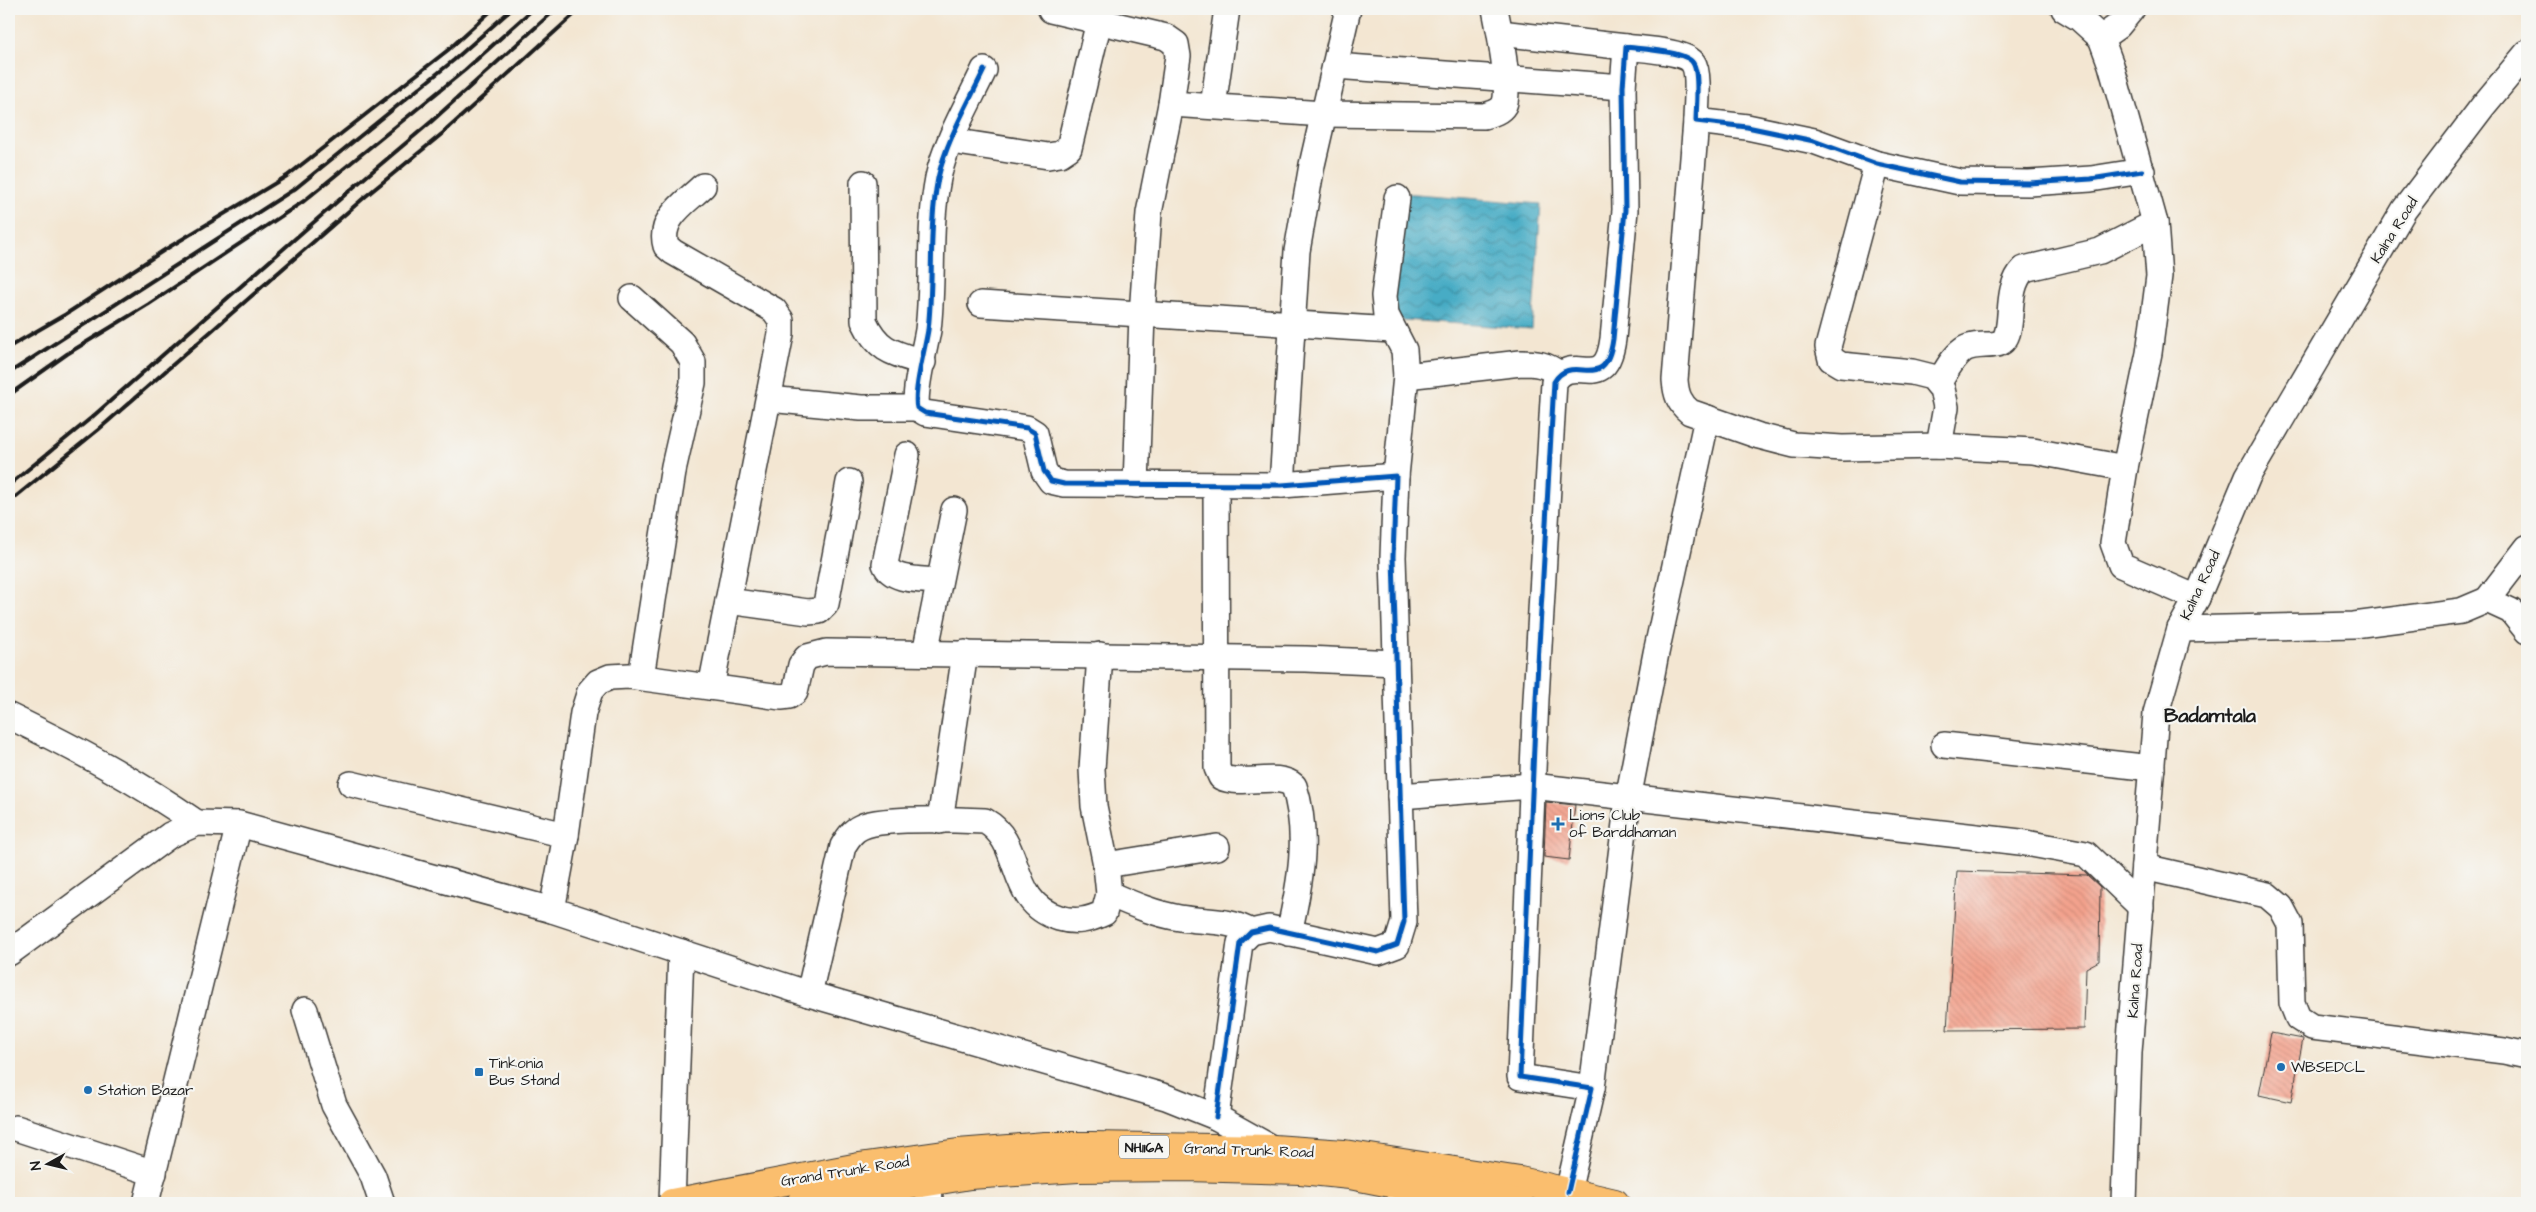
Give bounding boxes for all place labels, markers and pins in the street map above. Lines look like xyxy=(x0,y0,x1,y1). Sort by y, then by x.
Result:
place label: Lions Club of Barddhaman xyxy=(1569,805,1677,843)
marker: Lions Club of Barddhaman xyxy=(1551,817,1565,831)
place label: Tinkonia Bus Stand xyxy=(489,1053,560,1091)
place label: WBSEDCL xyxy=(2291,1057,2366,1078)
marker: WBSEDCL xyxy=(2275,1061,2287,1073)
marker: Tinkonia Bus Stand xyxy=(473,1066,485,1078)
place label: Station Bazar xyxy=(98,1080,193,1101)
marker: Station Bazar xyxy=(82,1084,94,1096)

